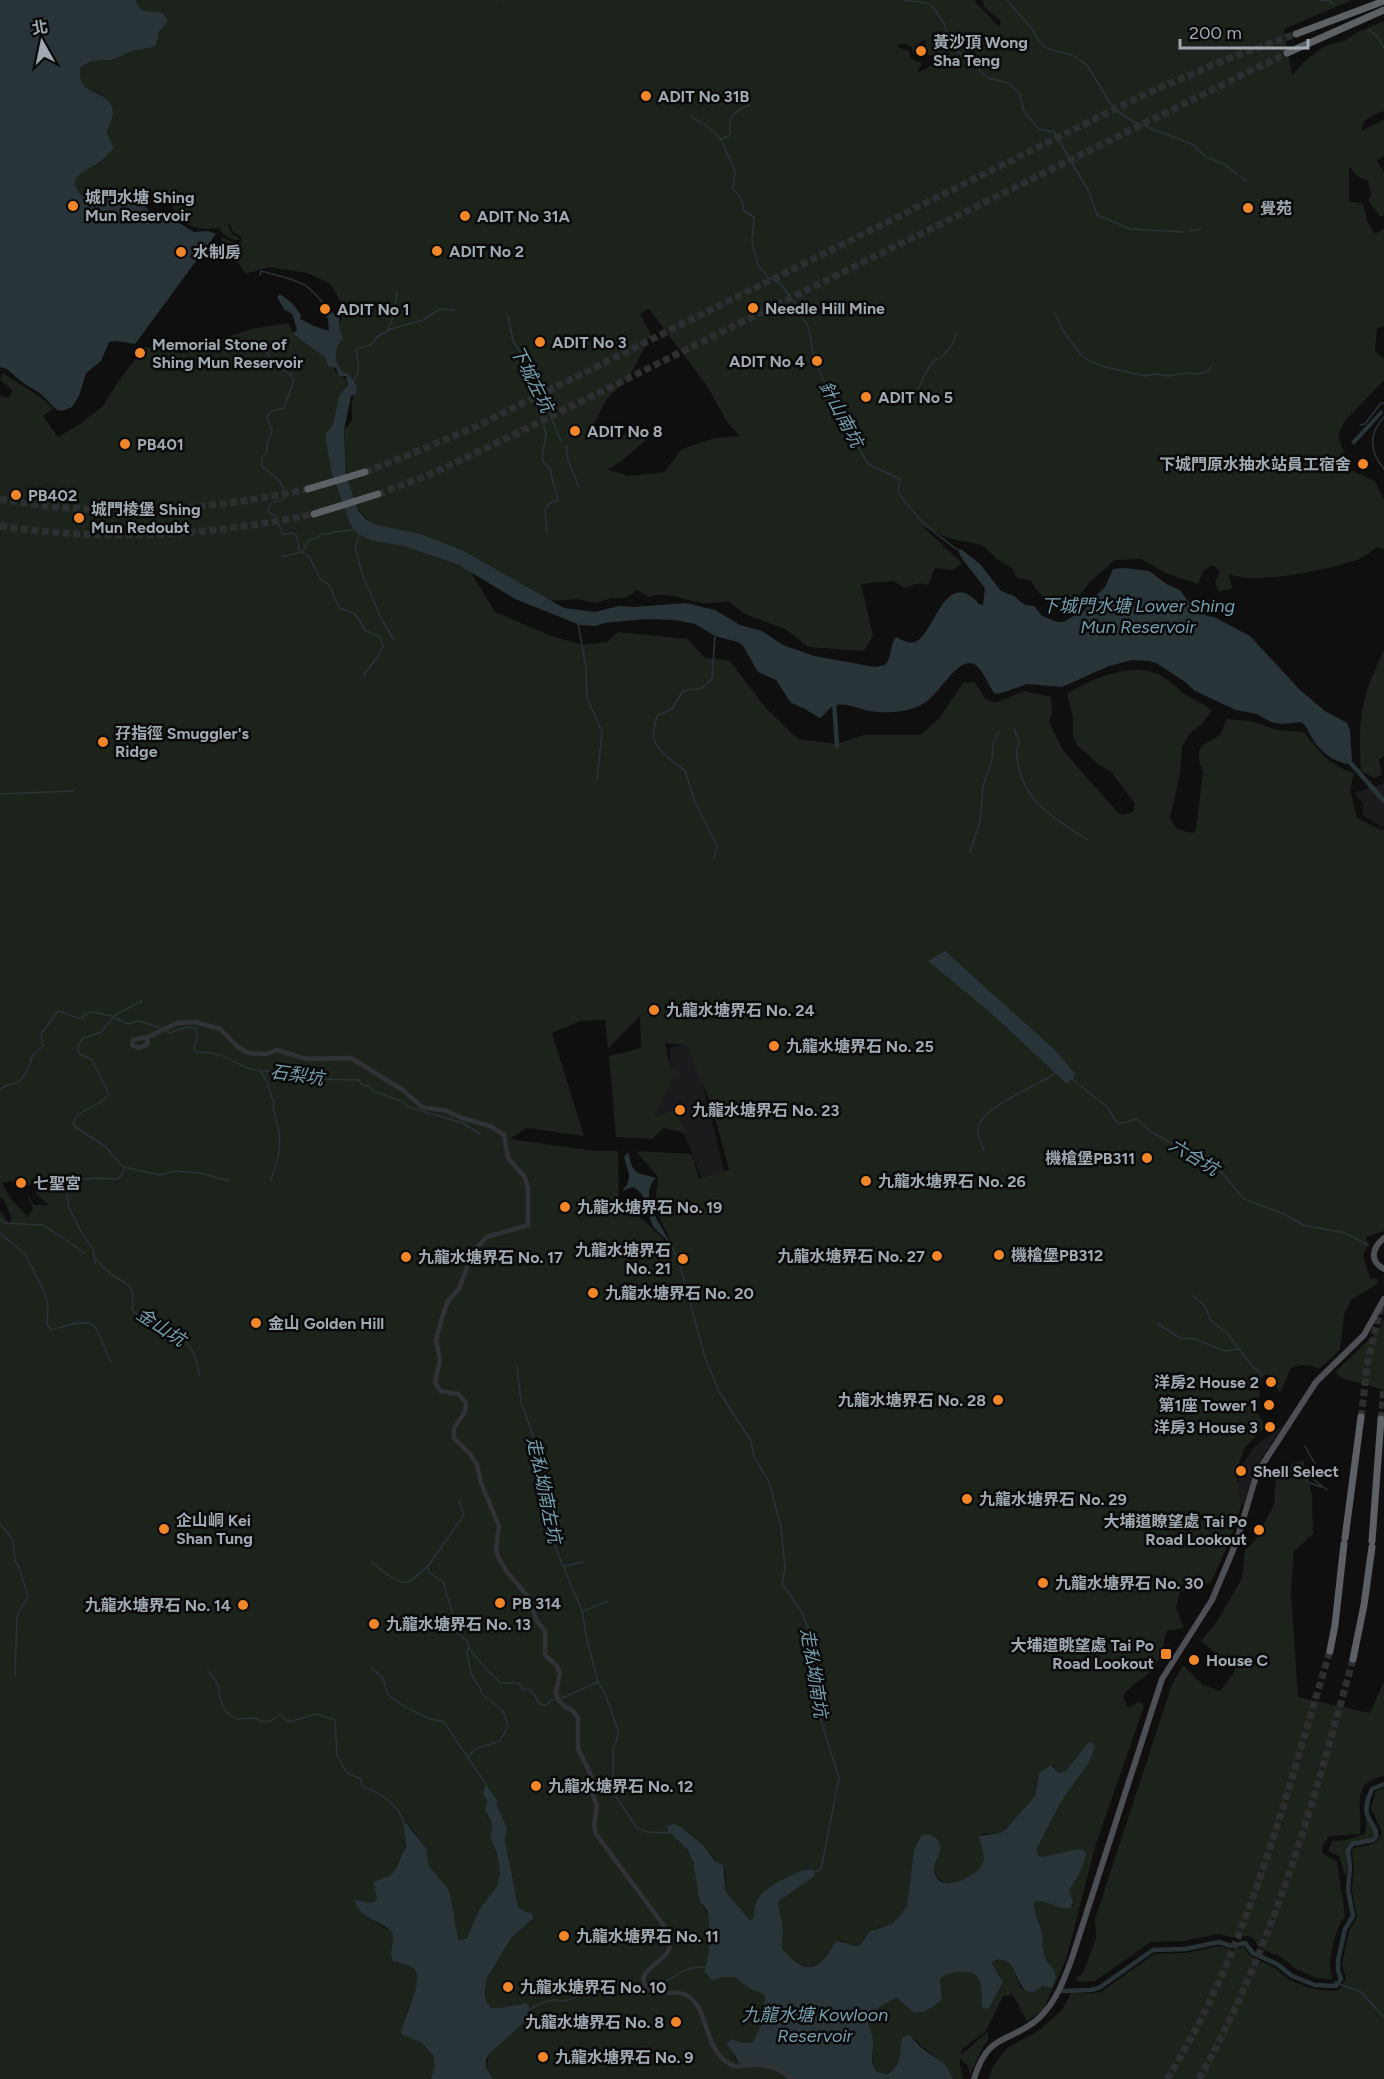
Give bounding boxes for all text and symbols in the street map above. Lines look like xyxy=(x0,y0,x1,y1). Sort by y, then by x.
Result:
north arrow xyxy=(12,12,72,72)
scale bar xyxy=(1180,12,1308,50)
text: 北 xyxy=(30,17,49,38)
text: 200 m xyxy=(1189,22,1242,44)
place label: 黃沙頂 Wong Sha Teng xyxy=(933,33,1028,70)
marker: 黃沙頂 Wong Sha Teng xyxy=(914,44,928,58)
place label: ADIT No 31B xyxy=(658,87,750,106)
marker: ADIT No 31B xyxy=(639,89,653,103)
place label: 城門水塘 Shing Mun Reservoir xyxy=(85,188,195,225)
marker: 城門水塘 Shing Mun Reservoir xyxy=(66,199,80,213)
place label: 覺苑 xyxy=(1260,199,1292,218)
marker: 覺苑 xyxy=(1241,201,1255,215)
place label: ADIT No 31A xyxy=(477,207,571,226)
marker: ADIT No 31A xyxy=(458,209,472,223)
place label: ADIT No 2 xyxy=(449,242,524,261)
place label: 水制房 xyxy=(193,243,241,262)
marker: ADIT No 2 xyxy=(430,244,444,258)
marker: 水制房 xyxy=(174,245,188,259)
place label: Needle Hill Mine xyxy=(765,299,885,318)
place label: ADIT No 1 xyxy=(337,300,410,319)
marker: Needle Hill Mine xyxy=(746,301,760,315)
marker: ADIT No 1 xyxy=(318,302,332,316)
place label: ADIT No 3 xyxy=(552,333,627,352)
place label: Memorial Stone of Shing Mun Reservoir xyxy=(152,335,303,372)
marker: ADIT No 3 xyxy=(533,335,547,349)
water label: 下城左坑 xyxy=(506,342,560,419)
marker: Memorial Stone of Shing Mun Reservoir xyxy=(133,346,147,360)
place label: ADIT No 4 xyxy=(729,352,805,371)
marker: ADIT No 4 xyxy=(810,354,824,368)
water label: 針山南坑 xyxy=(814,377,869,454)
place label: ADIT No 5 xyxy=(878,388,953,407)
marker: ADIT No 5 xyxy=(859,390,873,404)
place label: ADIT No 8 xyxy=(587,422,663,441)
marker: ADIT No 8 xyxy=(568,424,582,438)
place label: PB401 xyxy=(137,435,184,454)
marker: PB401 xyxy=(118,437,132,451)
place label: 下城門原水抽水站員工宿舍 xyxy=(1159,455,1351,474)
marker: 下城門原水抽水站員工宿舍 xyxy=(1356,457,1370,471)
place label: PB402 xyxy=(28,486,77,505)
marker: PB402 xyxy=(9,488,23,502)
place label: 城門棱堡 Shing Mun Redoubt xyxy=(91,500,201,537)
marker: 城門棱堡 Shing Mun Redoubt xyxy=(72,511,86,525)
water label: 下城門水塘 Lower Shing Mun Reservoir xyxy=(1041,595,1236,638)
place label: 孖指徑 Smuggler's Ridge xyxy=(115,724,250,761)
marker: 孖指徑 Smuggler's Ridge xyxy=(96,735,110,749)
place label: 九龍水塘界石 No. 24 xyxy=(666,1001,815,1020)
marker: 九龍水塘界石 No. 24 xyxy=(647,1003,661,1017)
place label: 九龍水塘界石 No. 25 xyxy=(786,1037,934,1056)
marker: 九龍水塘界石 No. 25 xyxy=(767,1039,781,1053)
water label: 石梨坑 xyxy=(269,1060,328,1090)
place label: 九龍水塘界石 No. 23 xyxy=(692,1101,840,1120)
marker: 九龍水塘界石 No. 23 xyxy=(673,1103,687,1117)
water label: 六合坑 xyxy=(1165,1134,1225,1182)
place label: 機槍堡PB311 xyxy=(1045,1149,1135,1168)
marker: 機槍堡PB311 xyxy=(1140,1151,1154,1165)
place label: 九龍水塘界石 No. 26 xyxy=(878,1172,1026,1191)
place label: 七聖宮 xyxy=(33,1174,81,1193)
marker: 九龍水塘界石 No. 26 xyxy=(859,1174,873,1188)
marker: 七聖宮 xyxy=(14,1176,28,1190)
place label: 九龍水塘界石 No. 19 xyxy=(577,1198,722,1217)
marker: 九龍水塘界石 No. 19 xyxy=(558,1200,572,1214)
place label: 九龍水塘界石 No. 21 xyxy=(575,1241,671,1278)
place label: 機槍堡PB312 xyxy=(1011,1246,1103,1265)
place label: 九龍水塘界石 No. 27 xyxy=(778,1247,925,1266)
place label: 九龍水塘界石 No. 17 xyxy=(418,1248,563,1267)
marker: 機槍堡PB312 xyxy=(992,1248,1006,1262)
marker: 九龍水塘界石 No. 27 xyxy=(930,1249,944,1263)
marker: 九龍水塘界石 No. 17 xyxy=(399,1250,413,1264)
marker: 九龍水塘界石 No. 21 xyxy=(676,1252,690,1266)
place label: 九龍水塘界石 No. 20 xyxy=(605,1284,754,1303)
marker: 九龍水塘界石 No. 20 xyxy=(586,1286,600,1300)
water label: 金山坑 xyxy=(132,1303,192,1353)
place label: 金山 Golden Hill xyxy=(268,1314,384,1333)
marker: 金山 Golden Hill xyxy=(249,1316,263,1330)
place label: 洋房2 House 2 xyxy=(1154,1373,1259,1392)
marker: 洋房2 House 2 xyxy=(1264,1375,1278,1389)
place label: 九龍水塘界石 No. 28 xyxy=(838,1391,986,1410)
marker: 九龍水塘界石 No. 28 xyxy=(991,1393,1005,1407)
place label: 第1座 Tower 1 xyxy=(1159,1396,1257,1415)
marker: 第1座 Tower 1 xyxy=(1262,1398,1276,1412)
place label: 洋房3 House 3 xyxy=(1154,1418,1258,1437)
marker: 洋房3 House 3 xyxy=(1263,1420,1277,1434)
water label: 走私坳南左坑 xyxy=(522,1435,567,1548)
place label: Shell Select xyxy=(1253,1462,1339,1481)
marker: Shell Select xyxy=(1234,1464,1248,1478)
place label: 九龍水塘界石 No. 29 xyxy=(979,1490,1127,1509)
marker: 九龍水塘界石 No. 29 xyxy=(960,1492,974,1506)
place label: 企山峒 Kei Shan Tung xyxy=(176,1511,253,1548)
place label: 大埔道瞭望處 Tai Po Road Lookout xyxy=(1104,1512,1247,1549)
marker: 企山峒 Kei Shan Tung xyxy=(157,1522,171,1536)
marker: 大埔道瞭望處 Tai Po Road Lookout xyxy=(1252,1523,1266,1537)
place label: 九龍水塘界石 No. 30 xyxy=(1055,1574,1204,1593)
marker: 九龍水塘界石 No. 30 xyxy=(1036,1576,1050,1590)
place label: PB 314 xyxy=(512,1594,561,1613)
place label: 九龍水塘界石 No. 14 xyxy=(85,1596,231,1615)
marker: PB 314 xyxy=(493,1596,507,1610)
marker: 九龍水塘界石 No. 14 xyxy=(236,1598,250,1612)
place label: 九龍水塘界石 No. 13 xyxy=(386,1615,531,1634)
marker: 九龍水塘界石 No. 13 xyxy=(367,1617,381,1631)
water label: 走私坳南坑 xyxy=(796,1627,832,1722)
place label: 大埔道眺望處 Tai Po Road Lookout xyxy=(1011,1636,1154,1673)
marker: 大埔道眺望處 Tai Po Road Lookout xyxy=(1159,1647,1173,1661)
place label: House C xyxy=(1206,1651,1269,1670)
marker: House C xyxy=(1187,1653,1201,1667)
place label: 九龍水塘界石 No. 12 xyxy=(548,1777,693,1796)
marker: 九龍水塘界石 No. 12 xyxy=(529,1779,543,1793)
place label: 九龍水塘界石 No. 11 xyxy=(576,1927,719,1946)
marker: 九龍水塘界石 No. 11 xyxy=(557,1929,571,1943)
place label: 九龍水塘界石 No. 10 xyxy=(520,1978,666,1997)
marker: 九龍水塘界石 No. 10 xyxy=(501,1980,515,1994)
water label: 九龍水塘 Kowloon Reservoir xyxy=(742,2004,888,2047)
place label: 九龍水塘界石 No. 8 xyxy=(525,2013,664,2032)
marker: 九龍水塘界石 No. 8 xyxy=(669,2015,683,2029)
place label: 九龍水塘界石 No. 9 xyxy=(555,2048,694,2067)
marker: 九龍水塘界石 No. 9 xyxy=(536,2050,550,2064)

